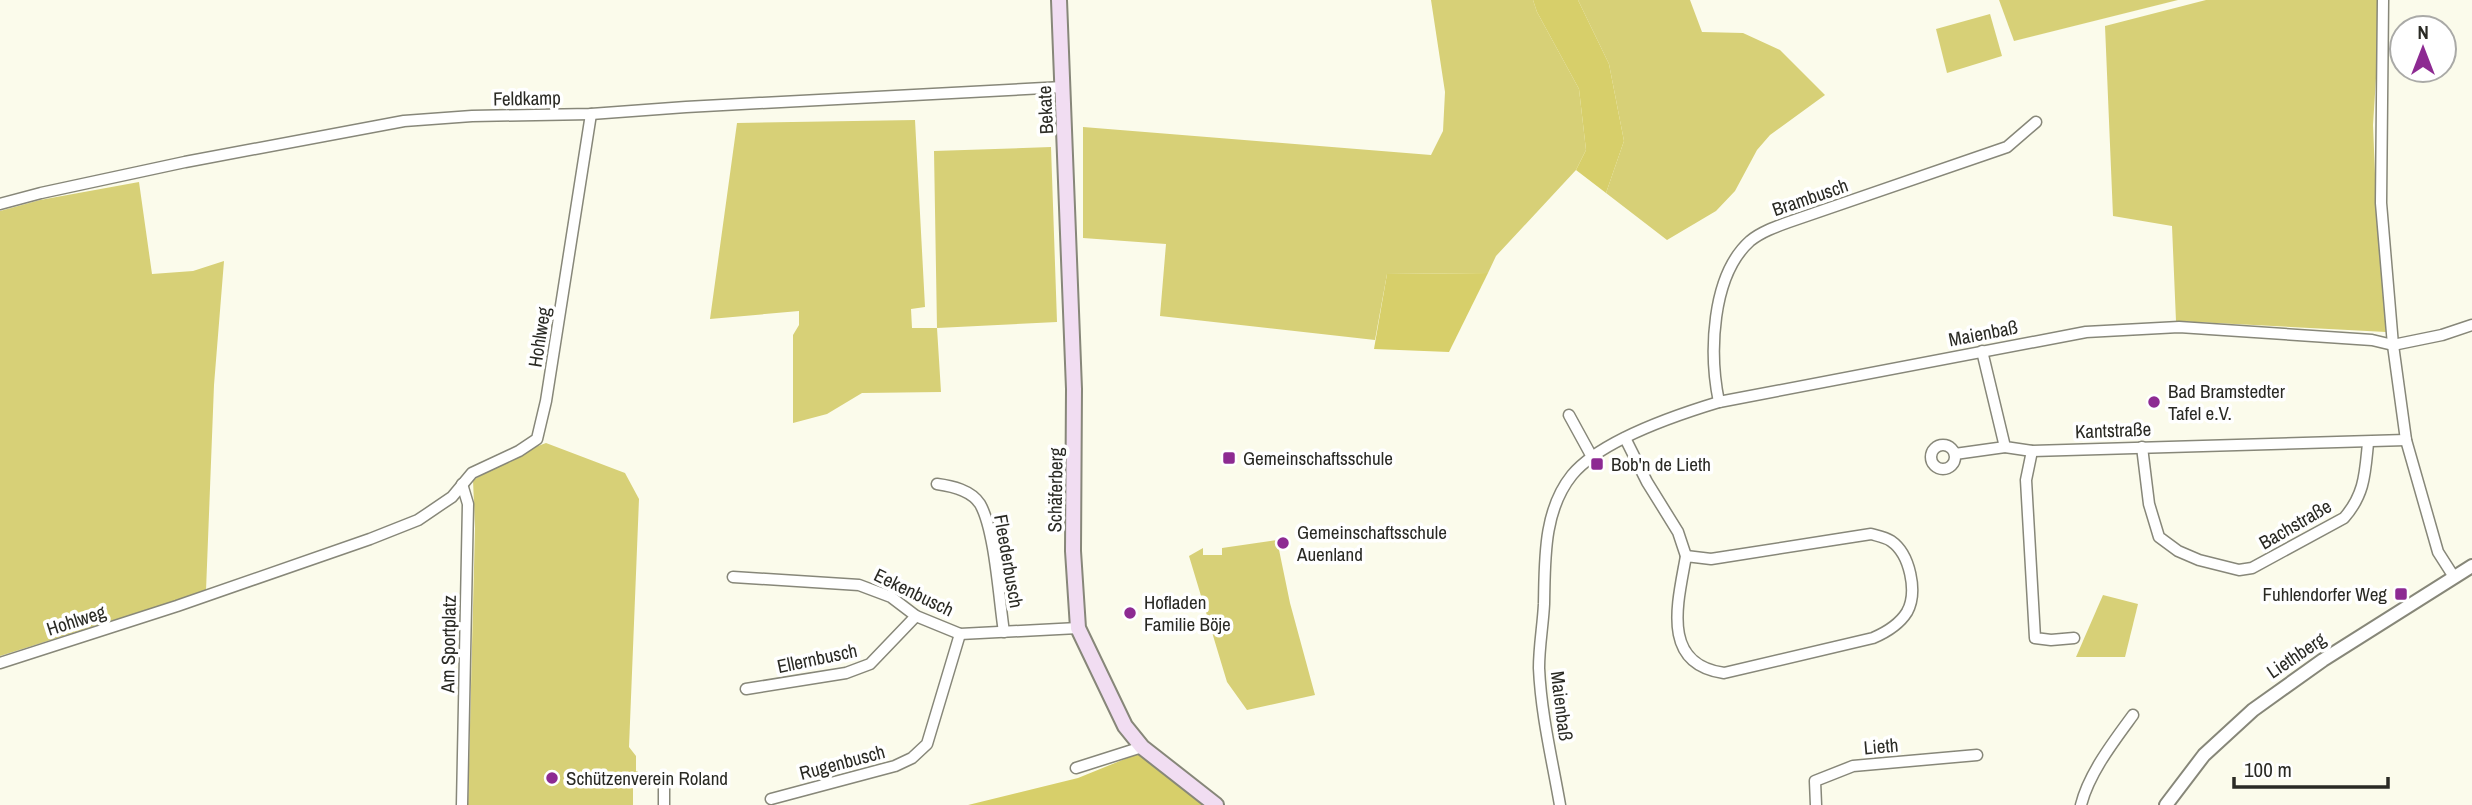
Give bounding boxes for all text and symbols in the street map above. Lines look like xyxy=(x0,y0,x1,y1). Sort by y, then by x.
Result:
north arrow xyxy=(2388,14,2458,84)
text: N xyxy=(2417,19,2429,45)
street label: Feldkamp xyxy=(493,84,561,112)
street label: Bekate xyxy=(1031,85,1059,135)
street label: Brambusch xyxy=(1769,172,1851,222)
street label: Hohlweg xyxy=(521,305,557,369)
street label: Maienbaß xyxy=(1946,314,2020,352)
place label: Bad Bramstedter Tafel e.V. xyxy=(2168,378,2286,426)
marker: Bad Bramstedter Tafel e.V. xyxy=(2146,394,2162,410)
street label: Kantstraße xyxy=(2074,416,2152,444)
place label: Gemeinschaftsschule xyxy=(1243,445,1393,471)
street label: Schäferberg xyxy=(1041,447,1069,533)
marker: Gemeinschaftsschule xyxy=(1221,450,1237,466)
place label: Bob'n de Lieth xyxy=(1611,451,1711,477)
marker: Bob'n de Lieth xyxy=(1589,456,1605,472)
street label: Bachstraße xyxy=(2254,493,2336,555)
street label: Fleederbusch xyxy=(988,512,1030,610)
place label: Gemeinschaftsschule Auenland xyxy=(1296,519,1447,567)
marker: Gemeinschaftsschule Auenland xyxy=(1275,535,1291,551)
street label: Eekenbusch xyxy=(870,562,958,622)
place label: Fuhlendorfer Weg xyxy=(2263,581,2387,607)
marker: Fuhlendorfer Weg xyxy=(2393,586,2409,602)
place label: Hofladen Familie Böje xyxy=(1144,589,1231,637)
street label: Am Sportplatz xyxy=(434,595,462,694)
street label: Hohlweg xyxy=(43,598,109,642)
marker: Hofladen Familie Böje xyxy=(1122,605,1138,621)
street label: Liethberg xyxy=(2261,626,2331,684)
street label: Ellernbusch xyxy=(774,637,860,679)
street label: Maienbaß xyxy=(1545,670,1579,742)
street label: Lieth xyxy=(1863,732,1899,760)
street label: Rugenbusch xyxy=(796,738,888,786)
scale bar xyxy=(2234,746,2388,790)
text: 100 m xyxy=(2244,755,2292,784)
place label: Schützenverein Roland xyxy=(566,765,728,791)
marker: Schützenverein Roland xyxy=(544,770,560,786)

